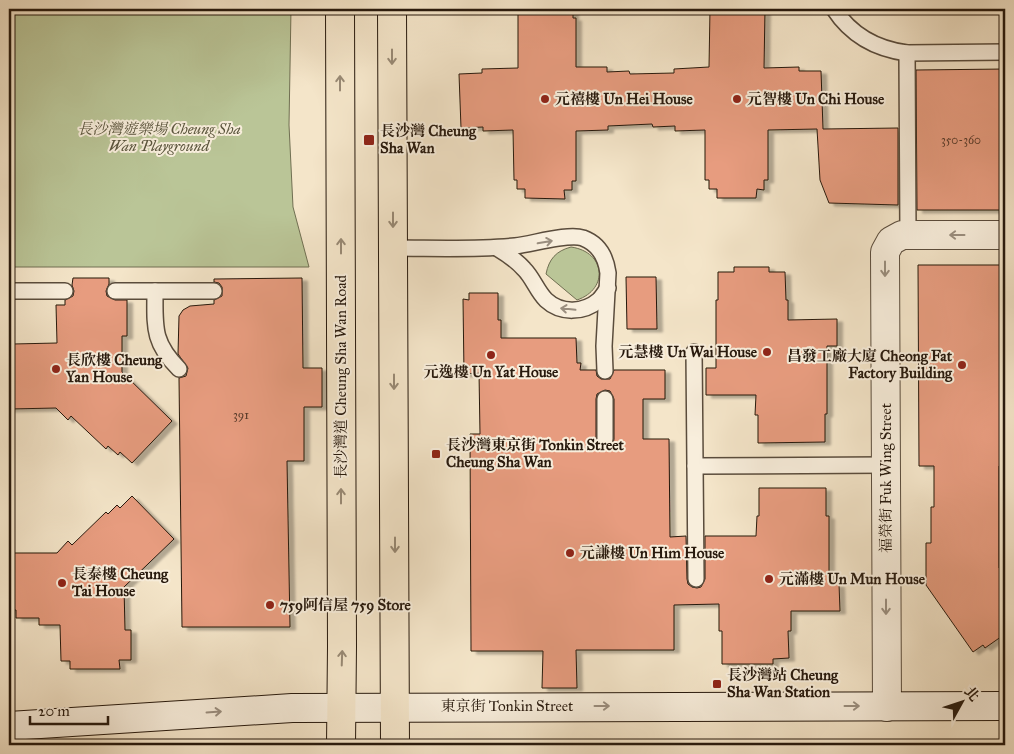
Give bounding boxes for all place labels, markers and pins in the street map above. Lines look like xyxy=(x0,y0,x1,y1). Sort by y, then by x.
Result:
place label: 元禧樓 Un Hei House xyxy=(555,90,693,108)
place label: 元智樓 Un Chi House xyxy=(747,90,885,108)
marker: 元禧樓 Un Hei House xyxy=(539,93,551,105)
marker: 元智樓 Un Chi House xyxy=(731,93,743,105)
place label: 長沙灣 Cheung Sha Wan xyxy=(380,122,477,157)
marker: 長沙灣 Cheung Sha Wan xyxy=(362,133,376,147)
place label: 元慧樓 Un Wai House xyxy=(619,343,758,361)
marker: 元慧樓 Un Wai House xyxy=(761,346,773,358)
place label: 昌發工廠大廈 Cheong Fat Factory Building xyxy=(787,347,953,383)
marker: 元逸樓 Un Yat House xyxy=(485,349,497,361)
place label: 長欣樓 Cheung Yan House xyxy=(65,351,163,386)
marker: 昌發工廠大廈 Cheong Fat Factory Building xyxy=(956,359,968,371)
marker: 長欣樓 Cheung Yan House xyxy=(50,363,62,375)
place label: 元逸樓 Un Yat House xyxy=(424,363,559,381)
place label: 長沙灣東京街 Tonkin Street Cheung Sha Wan xyxy=(446,436,624,472)
marker: 長沙灣東京街 Tonkin Street Cheung Sha Wan xyxy=(430,448,442,460)
place label: 元謙樓 Un Him House xyxy=(580,544,725,562)
marker: 元謙樓 Un Him House xyxy=(564,547,576,559)
place label: 長泰樓 Cheung Tai House xyxy=(71,565,169,600)
place label: 元滿樓 Un Mun House xyxy=(779,570,926,588)
marker: 元滿樓 Un Mun House xyxy=(763,573,775,585)
marker: 長泰樓 Cheung Tai House xyxy=(56,577,68,589)
place label: 759阿信屋 759 Store xyxy=(280,596,412,615)
marker: 759阿信屋 759 Store xyxy=(264,599,276,611)
place label: 長沙灣站 Cheung Sha Wan Station xyxy=(727,666,839,701)
marker: 長沙灣站 Cheung Sha Wan Station xyxy=(711,678,723,690)

